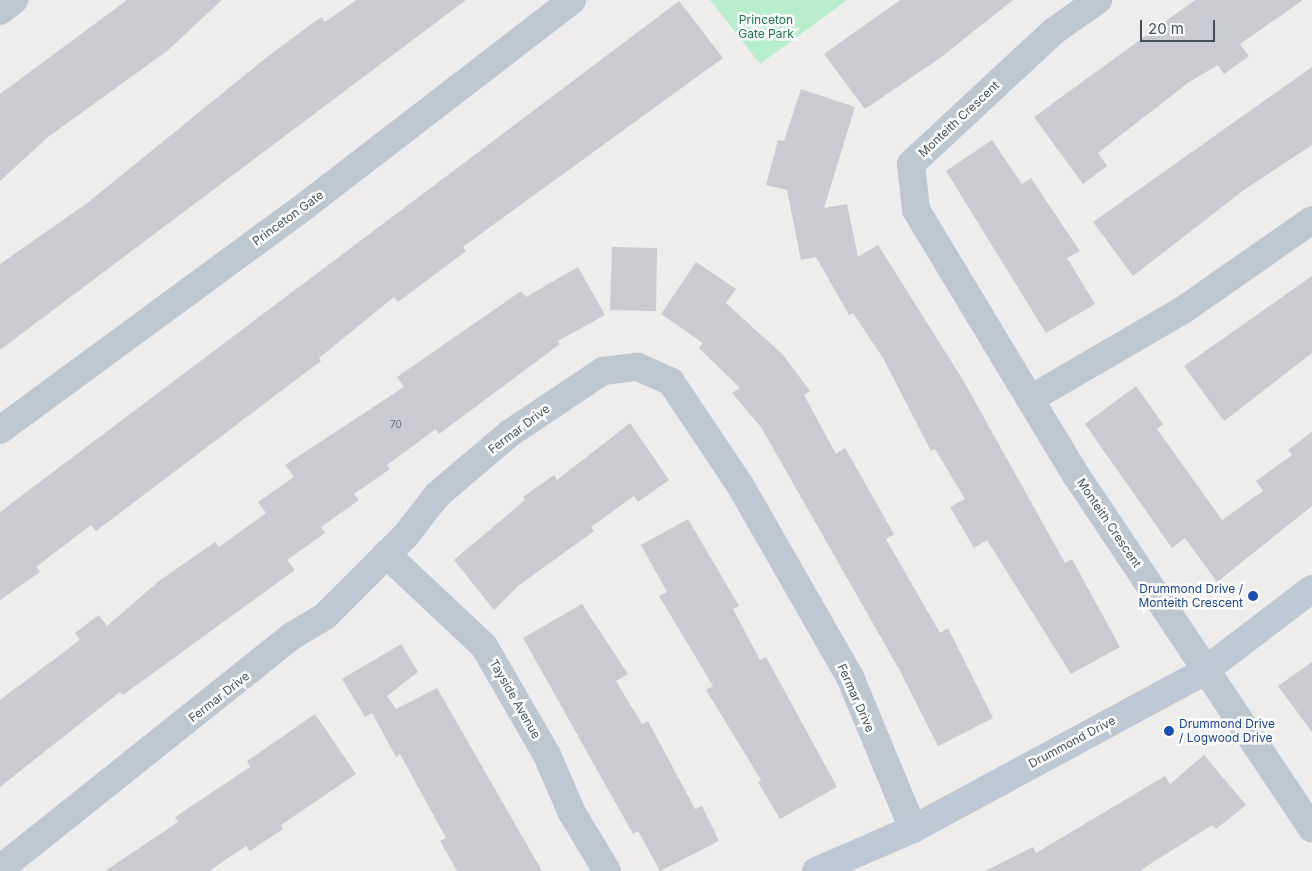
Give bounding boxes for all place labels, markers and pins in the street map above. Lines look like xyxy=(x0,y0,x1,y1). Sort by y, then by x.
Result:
place label: Drummond Drive / Monteith Crescent xyxy=(1138,582,1243,610)
marker: Drummond Drive / Monteith Crescent xyxy=(1247,590,1259,602)
place label: Drummond Drive / Logwood Drive xyxy=(1179,717,1275,745)
marker: Drummond Drive / Logwood Drive xyxy=(1163,725,1175,737)

